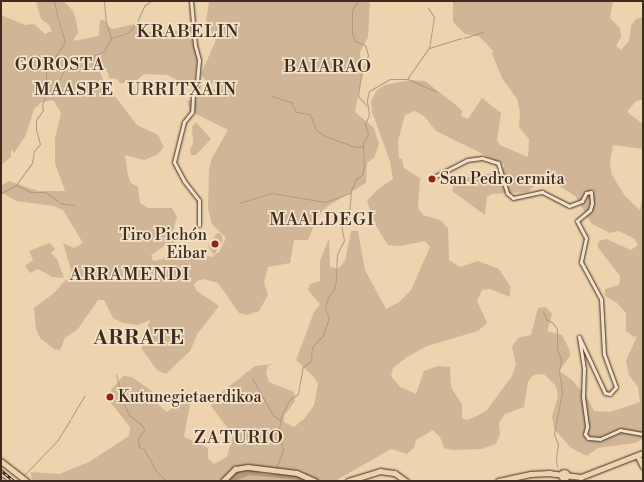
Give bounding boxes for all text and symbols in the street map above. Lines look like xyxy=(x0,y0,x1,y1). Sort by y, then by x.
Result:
district label: KRABELIN xyxy=(137,21,239,43)
district label: GOROSTA xyxy=(15,56,105,76)
district label: BAIARAO xyxy=(284,56,372,78)
district label: MAASPE xyxy=(34,79,114,101)
district label: URRITXAIN xyxy=(127,79,237,101)
place label: San Pedro ermita xyxy=(440,169,565,189)
marker: San Pedro ermita xyxy=(427,174,437,184)
district label: MAALDEGI xyxy=(269,209,375,231)
place label: Tiro Pichón Eibar xyxy=(119,225,207,263)
marker: Tiro Pichón Eibar xyxy=(210,239,220,249)
district label: ARRAMENDI xyxy=(70,264,190,286)
district label: ARRATE xyxy=(93,326,185,350)
place label: Kutunegietaerdikoa xyxy=(118,387,262,407)
marker: Kutunegietaerdikoa xyxy=(105,392,115,402)
district label: ZATURIO xyxy=(194,427,284,449)

